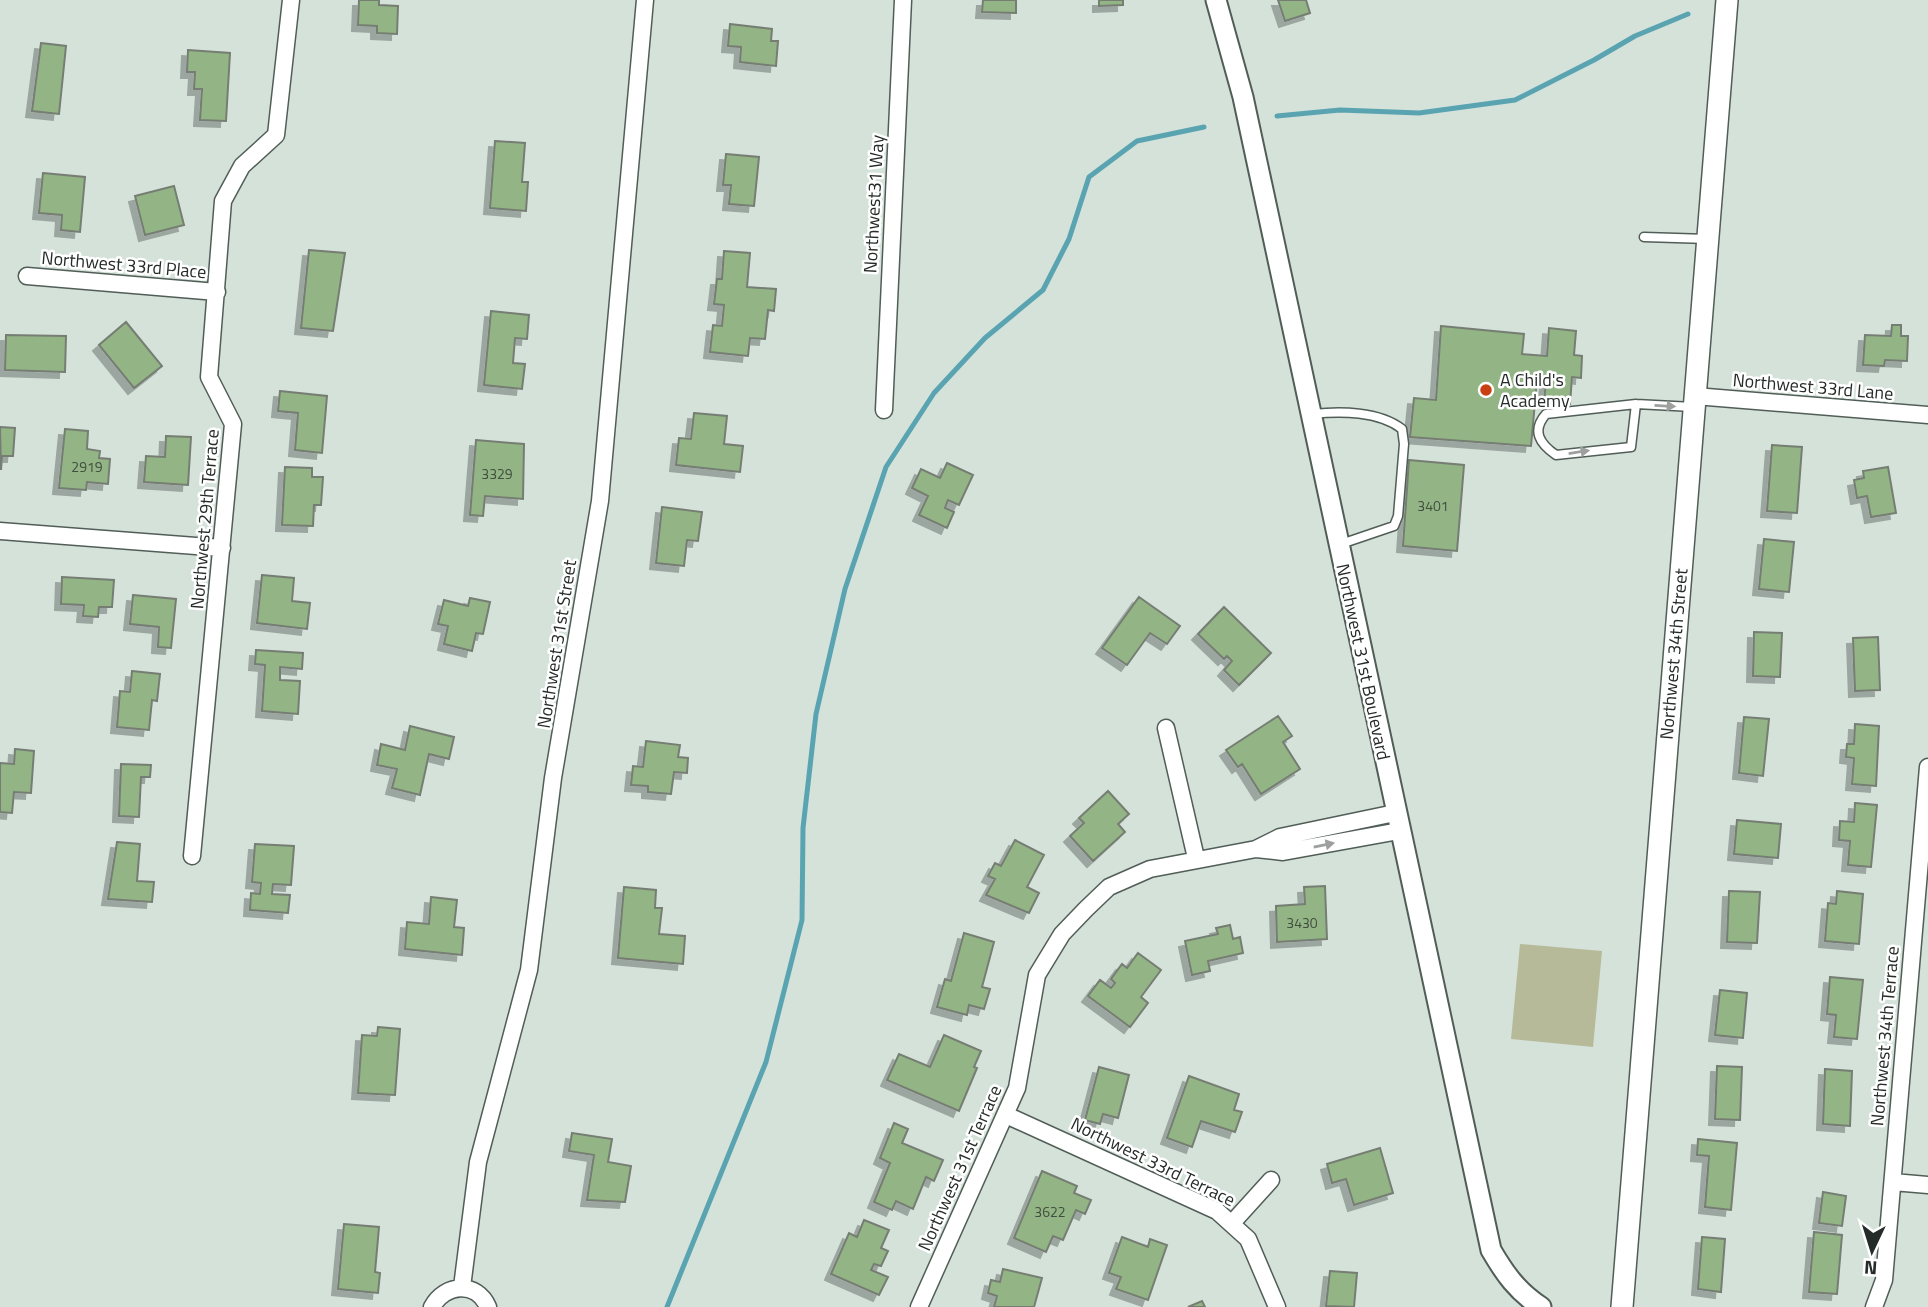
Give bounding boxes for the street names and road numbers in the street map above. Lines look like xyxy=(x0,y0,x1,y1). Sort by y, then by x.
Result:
street label: Northwest31 Way xyxy=(856,134,891,274)
street label: Northwest 33rd Place xyxy=(40,244,208,285)
street label: Northwest 33rd Lane xyxy=(1732,366,1894,407)
street label: Northwest 29th Terrace xyxy=(183,428,226,610)
street label: Northwest 31st Street xyxy=(530,557,583,730)
street label: Northwest 31st Boulevard xyxy=(1329,561,1398,763)
street label: Northwest 34th Street xyxy=(1653,567,1694,741)
street label: Northwest 34th Terrace xyxy=(1863,945,1906,1127)
street label: Northwest 31st Terrace xyxy=(911,1080,1008,1255)
street label: Northwest 33rd Terrace xyxy=(1066,1110,1240,1213)

